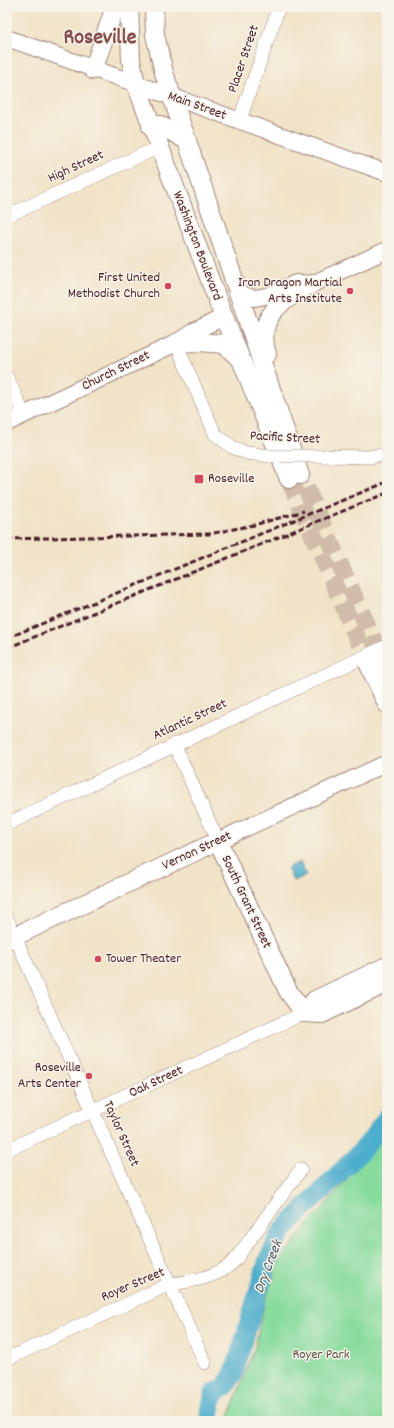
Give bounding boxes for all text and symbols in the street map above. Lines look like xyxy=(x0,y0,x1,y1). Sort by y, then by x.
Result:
street label: Placer Street xyxy=(223,22,265,96)
district label: Roseville xyxy=(64,23,137,54)
street label: Main Street xyxy=(165,86,229,126)
street label: High Street xyxy=(45,145,107,189)
street label: Washington Boulevard xyxy=(167,188,227,304)
place label: First United Methodist Church xyxy=(68,268,160,304)
place label: Iron Dragon Martial Arts Institute xyxy=(238,273,343,309)
marker: First United Methodist Church xyxy=(163,281,173,291)
marker: Iron Dragon Martial Arts Institute xyxy=(345,286,355,296)
street label: Church Street xyxy=(78,346,154,396)
street label: Pacific Street xyxy=(249,426,321,450)
place label: Roseville xyxy=(208,469,254,489)
marker: Roseville xyxy=(193,473,205,485)
street label: Atlantic Street xyxy=(150,694,230,746)
street label: Vernon Street xyxy=(159,826,235,876)
street label: South Grant Street xyxy=(216,852,276,952)
place label: Tower Theater xyxy=(106,949,182,969)
marker: Tower Theater xyxy=(93,954,103,964)
place label: Roseville Arts Center xyxy=(18,1058,82,1094)
street label: Oak Street xyxy=(126,1061,186,1103)
marker: Roseville Arts Center xyxy=(84,1071,94,1081)
street label: Taylor Street xyxy=(98,1098,144,1170)
water label: Dry Creek xyxy=(249,1236,290,1297)
street label: Royer Street xyxy=(98,1263,168,1307)
park label: Royer Park xyxy=(292,1345,350,1365)

